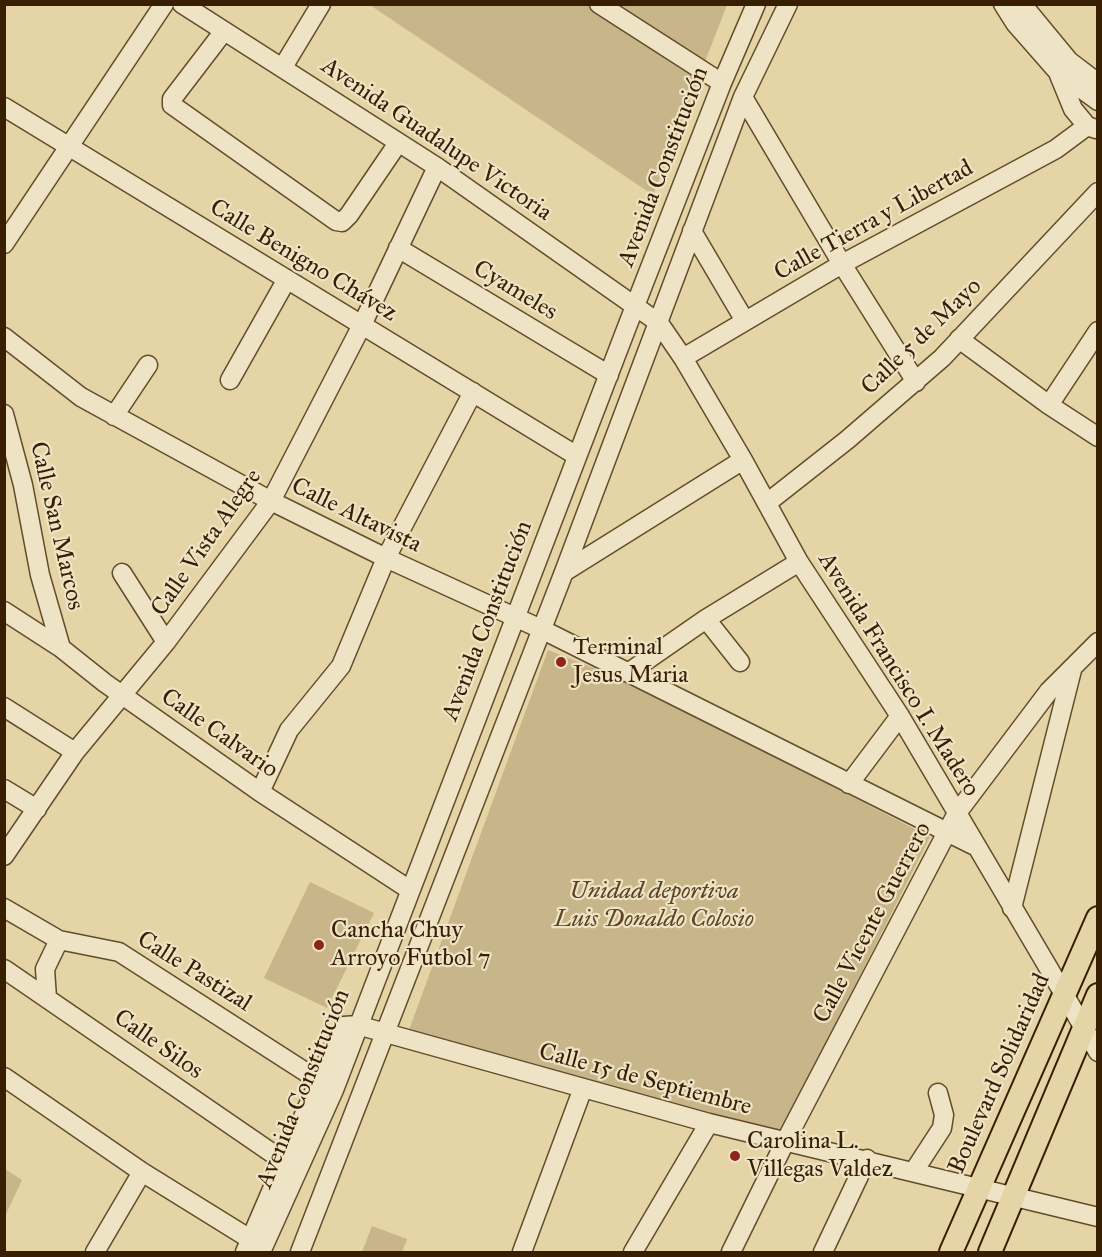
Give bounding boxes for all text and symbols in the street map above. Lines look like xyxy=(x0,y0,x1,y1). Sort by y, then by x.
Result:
street label: Avenida Guadalupe Victoria xyxy=(315,52,557,228)
street label: Avenida Constitución xyxy=(613,63,715,271)
street label: Calle Tierra y Libertad xyxy=(770,154,978,288)
street label: Calle Benigno Chávez xyxy=(204,194,402,328)
street label: Cyameles xyxy=(468,255,562,327)
street label: Calle 5 de Mayo xyxy=(856,272,988,402)
street label: Calle San Marcos xyxy=(23,439,89,613)
street label: Calle Vista Alegre xyxy=(146,464,268,622)
street label: Calle Altavista xyxy=(286,472,426,560)
street label: Avenida Constitución xyxy=(437,517,539,725)
street label: Avenida Francisco I. Madero xyxy=(811,548,985,802)
place label: Terminal Jesus Maria xyxy=(573,634,688,690)
marker: Terminal Jesus Maria xyxy=(554,655,568,669)
street label: Calle Calvario xyxy=(155,683,283,785)
street label: Calle Vicente Guerrero xyxy=(808,817,938,1029)
park label: Unidad deportiva Luis Donaldo Colosio xyxy=(554,878,754,934)
place label: Cancha Chuy Arroyo Futbol 7 xyxy=(331,917,491,973)
street label: Calle Pastizal xyxy=(131,925,257,1019)
marker: Cancha Chuy Arroyo Futbol 7 xyxy=(312,938,326,952)
street label: Boulevard Solidaridad xyxy=(943,970,1057,1178)
street label: Avenida Constitución xyxy=(251,985,357,1193)
street label: Calle Silos xyxy=(108,1004,208,1086)
street label: Calle 15 de Septiembre xyxy=(536,1038,754,1122)
place label: Carolina L. Villegas Valdez xyxy=(747,1128,893,1184)
marker: Carolina L. Villegas Valdez xyxy=(728,1149,742,1163)

